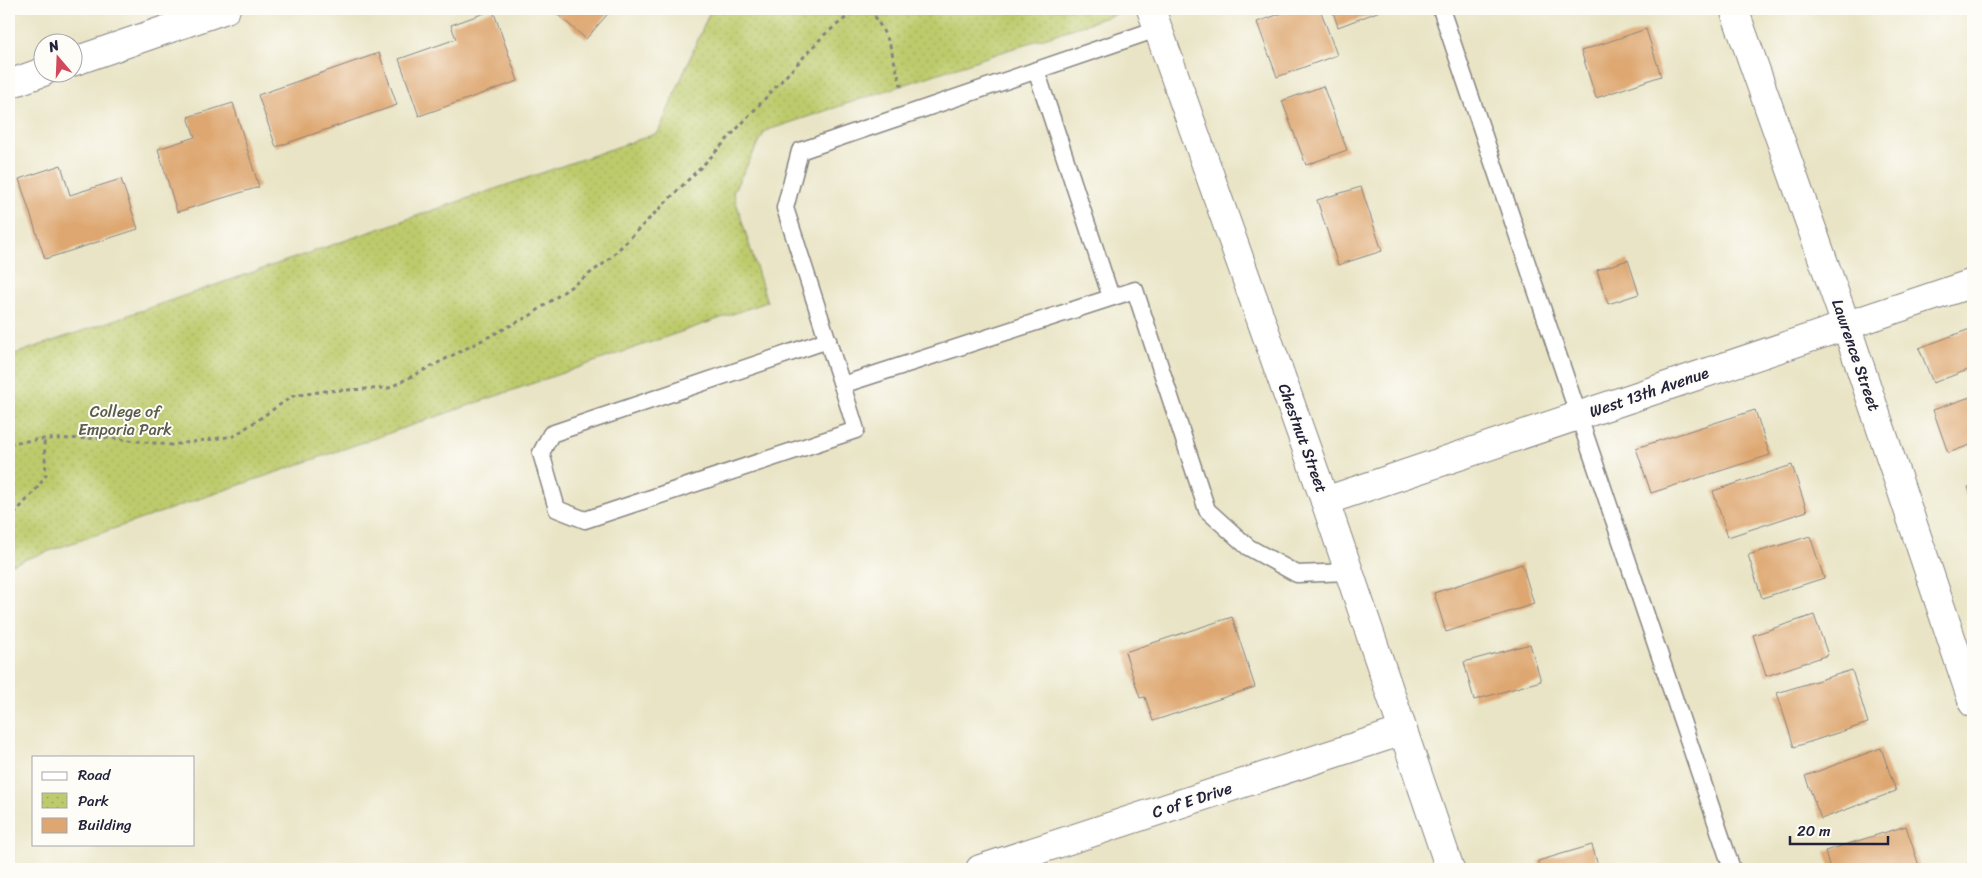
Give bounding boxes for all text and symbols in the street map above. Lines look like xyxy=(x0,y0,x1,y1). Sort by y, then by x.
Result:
north arrow xyxy=(32,32,82,82)
text: N xyxy=(44,33,63,60)
street label: Lawrence Street xyxy=(1823,295,1889,415)
street label: West 13th Avenue xyxy=(1585,358,1713,426)
street label: Chestnut Street xyxy=(1270,379,1336,497)
park label: College of Emporia Park xyxy=(78,397,172,444)
legend xyxy=(32,756,195,846)
text: Road xyxy=(78,762,111,788)
street label: C of E Drive xyxy=(1148,773,1236,827)
text: Park xyxy=(78,788,109,814)
text: Building xyxy=(78,812,132,838)
scale bar xyxy=(1790,813,1887,845)
text: 20 m xyxy=(1797,818,1831,844)

